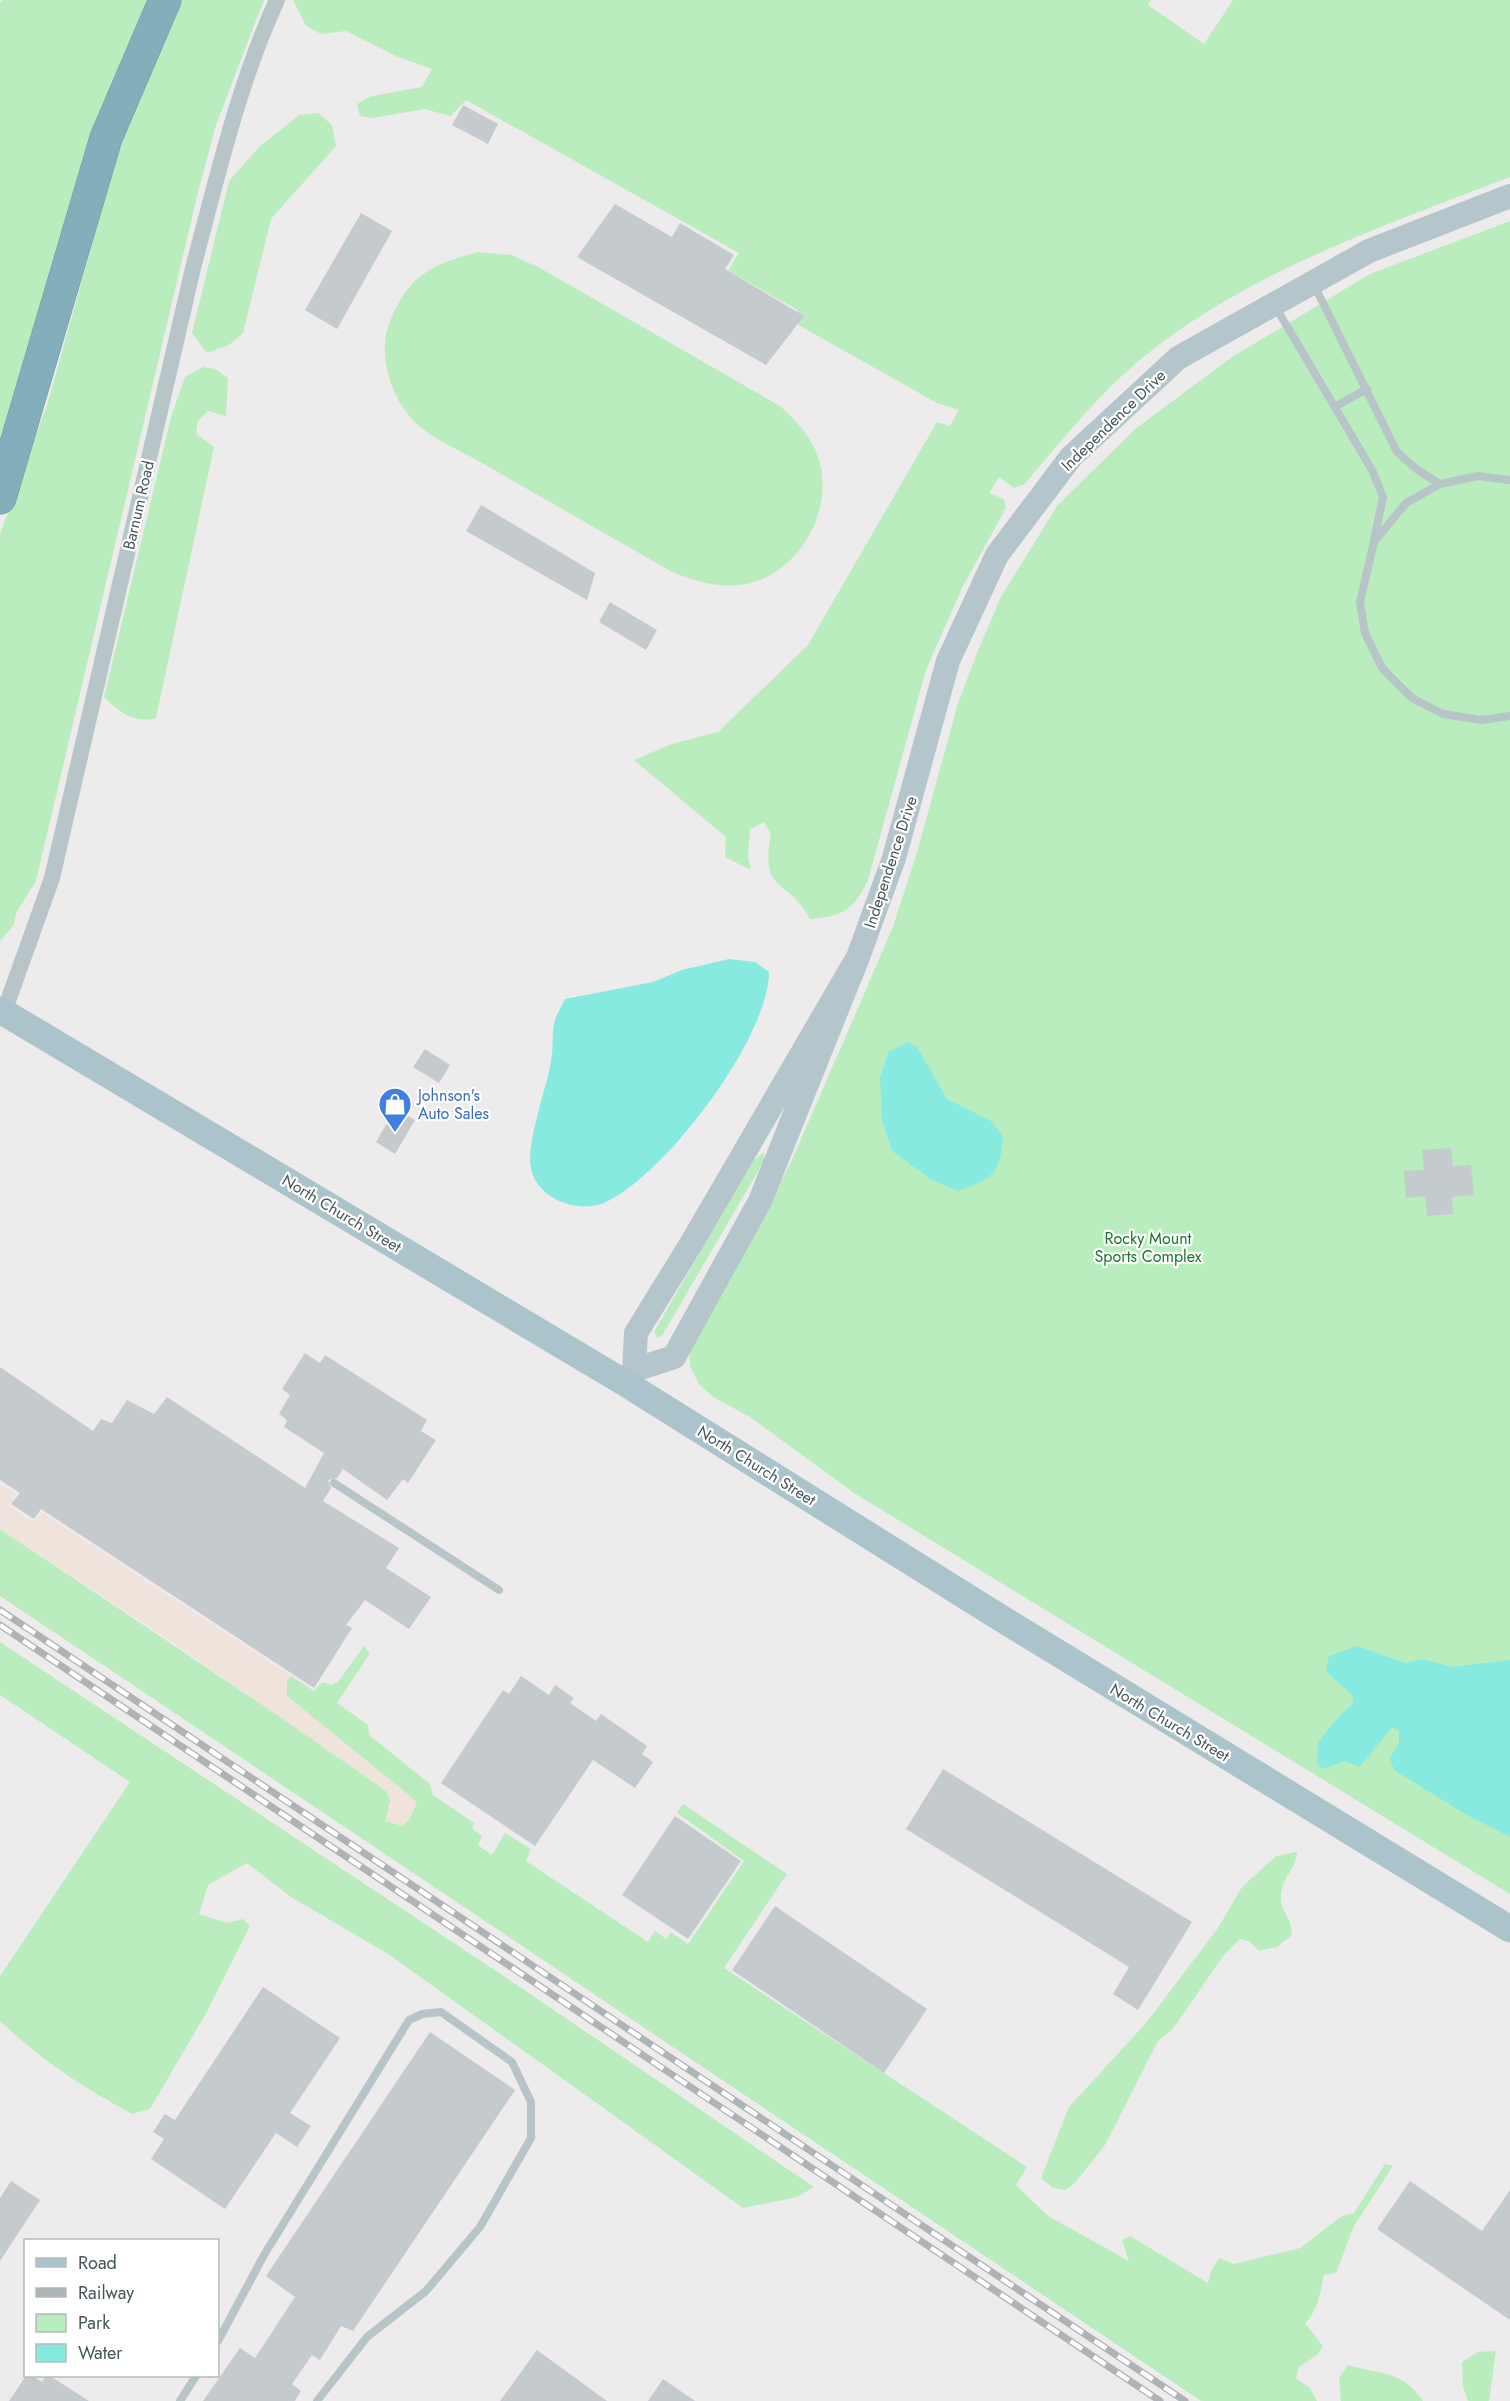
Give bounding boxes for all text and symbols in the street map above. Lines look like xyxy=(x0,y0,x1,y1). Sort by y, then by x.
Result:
street label: Independence Drive xyxy=(1056,364,1171,476)
street label: Barnum Road xyxy=(117,458,160,552)
street label: Independence Drive xyxy=(858,793,923,931)
place label: Johnson's Auto Sales xyxy=(416,1084,489,1125)
shop icon: Johnson's Auto Sales xyxy=(377,1086,413,1133)
street label: North Church Street xyxy=(278,1169,406,1258)
park label: Rocky Mount Sports Complex xyxy=(1095,1227,1202,1268)
street label: North Church Street xyxy=(693,1420,821,1511)
street label: North Church Street xyxy=(1106,1678,1234,1767)
legend xyxy=(24,2239,219,2377)
text: Road xyxy=(78,2250,117,2276)
text: Railway xyxy=(78,2280,134,2306)
text: Park xyxy=(78,2310,110,2336)
text: Water xyxy=(78,2340,123,2366)

